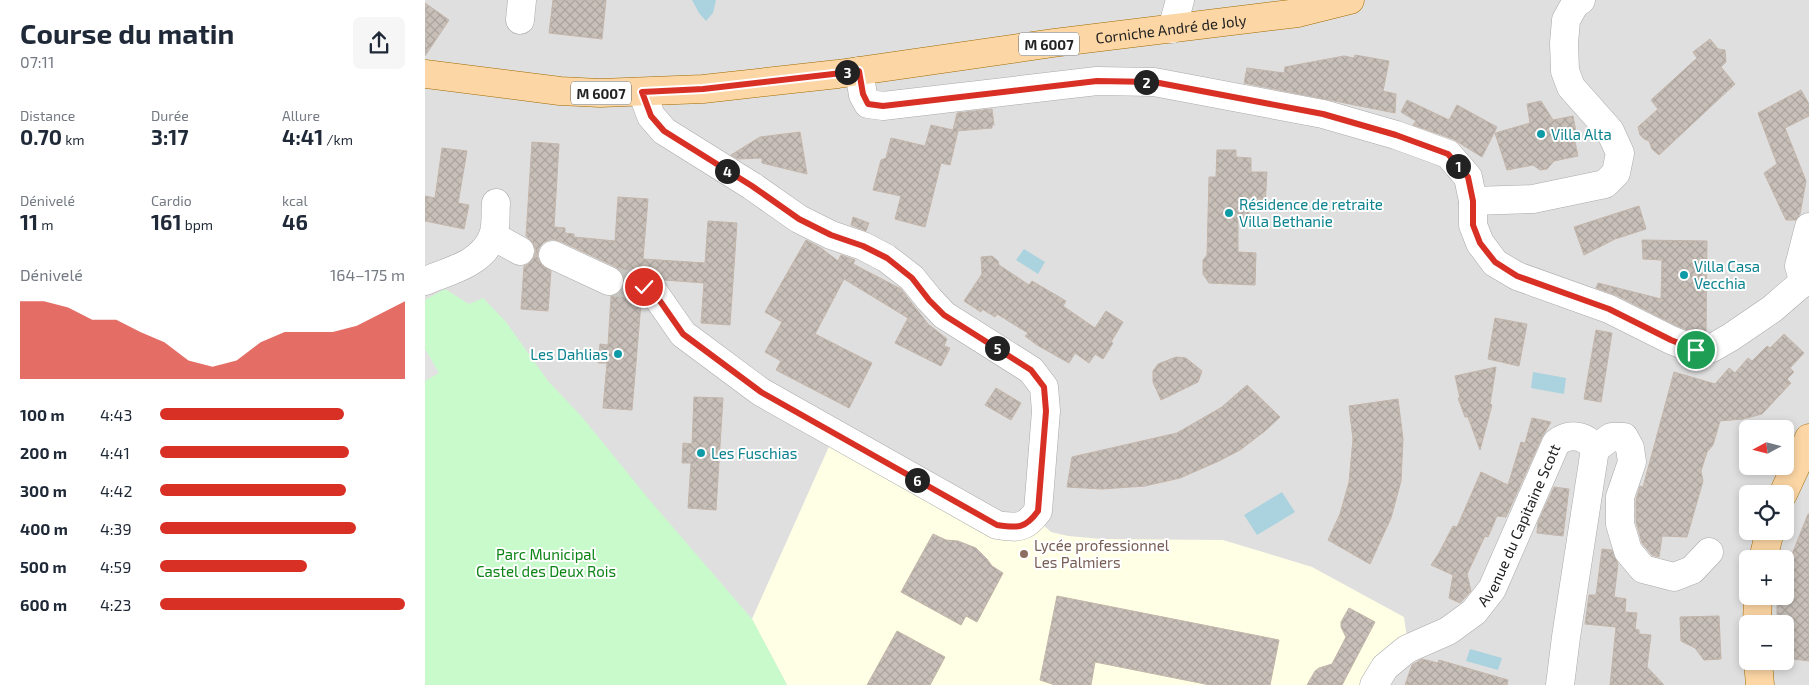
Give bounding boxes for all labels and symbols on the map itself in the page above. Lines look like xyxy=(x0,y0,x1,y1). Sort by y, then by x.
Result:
street label: Corniche André de Joly xyxy=(1094,10,1247,47)
road number: M 6007 xyxy=(1019,33,1079,56)
pin: 3 xyxy=(835,60,859,84)
pin: 2 xyxy=(1133,70,1159,94)
road number: M 6007 xyxy=(571,82,631,105)
place label: Villa Alta xyxy=(1551,125,1612,143)
marker: Villa Alta xyxy=(1535,128,1547,140)
pin: 1 xyxy=(1445,154,1471,178)
pin: 4 xyxy=(715,158,739,184)
place label: Résidence de retraite Villa Bethanie xyxy=(1239,195,1383,230)
marker: Résidence de retraite Villa Bethanie xyxy=(1223,207,1235,219)
place label: Villa Casa Vecchia xyxy=(1694,257,1760,292)
pin xyxy=(623,266,665,308)
marker: Villa Casa Vecchia xyxy=(1678,269,1690,281)
pin xyxy=(1675,329,1717,371)
pin: 5 xyxy=(985,336,1009,360)
place label: Les Dahlias xyxy=(530,345,608,363)
marker: Les Dahlias xyxy=(612,348,624,360)
north arrow xyxy=(1739,420,1794,475)
street label: Avenue du Capitaine Scott xyxy=(1473,441,1564,610)
place label: Les Fuschias xyxy=(711,444,797,462)
marker: Les Fuschias xyxy=(695,447,707,459)
pin: 6 xyxy=(905,468,929,492)
place label: Lycée professionnel Les Palmiers xyxy=(1034,536,1170,571)
park label: Parc Municipal Castel des Deux Rois xyxy=(476,545,616,580)
marker: Lycée professionnel Les Palmiers xyxy=(1018,548,1030,560)

